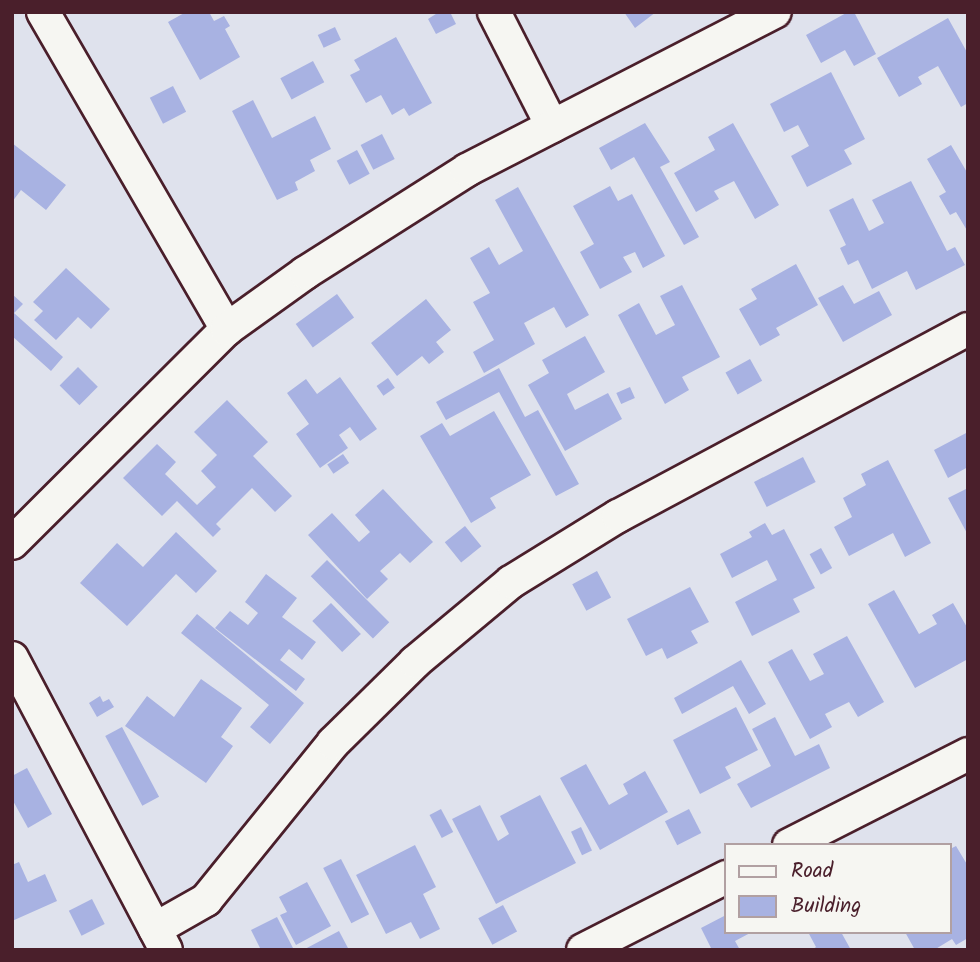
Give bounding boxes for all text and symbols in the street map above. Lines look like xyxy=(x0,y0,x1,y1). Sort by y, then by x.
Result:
legend xyxy=(724,843,952,934)
text: Road xyxy=(791,855,833,888)
text: Building xyxy=(791,890,861,923)

